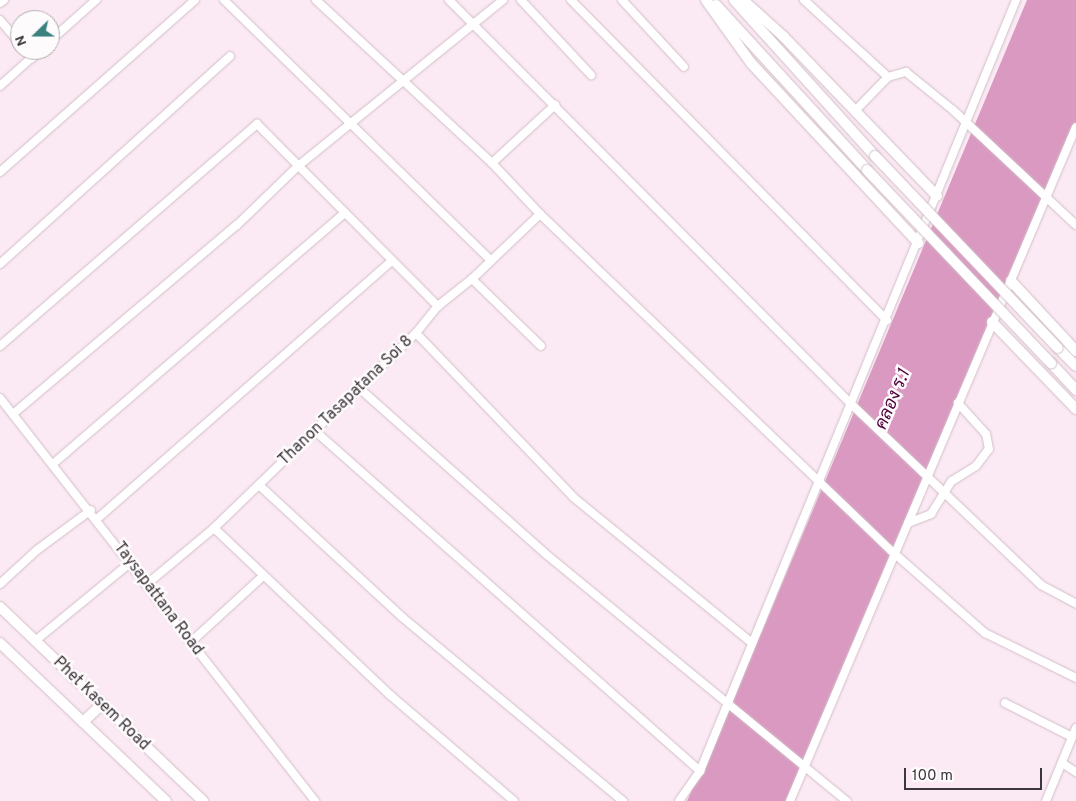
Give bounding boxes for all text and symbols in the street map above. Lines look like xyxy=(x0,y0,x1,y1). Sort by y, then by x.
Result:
north arrow xyxy=(10,10,60,60)
text: N xyxy=(12,33,31,48)
street label: Thanon Tasapatana Soi 8 xyxy=(275,332,417,470)
water label: คลอง ร.1 xyxy=(872,367,916,433)
street label: Taysapattana Road xyxy=(109,539,207,659)
street label: Phet Kasem Road xyxy=(49,653,153,755)
scale bar xyxy=(906,758,1044,790)
text: 100 m xyxy=(912,767,953,786)

